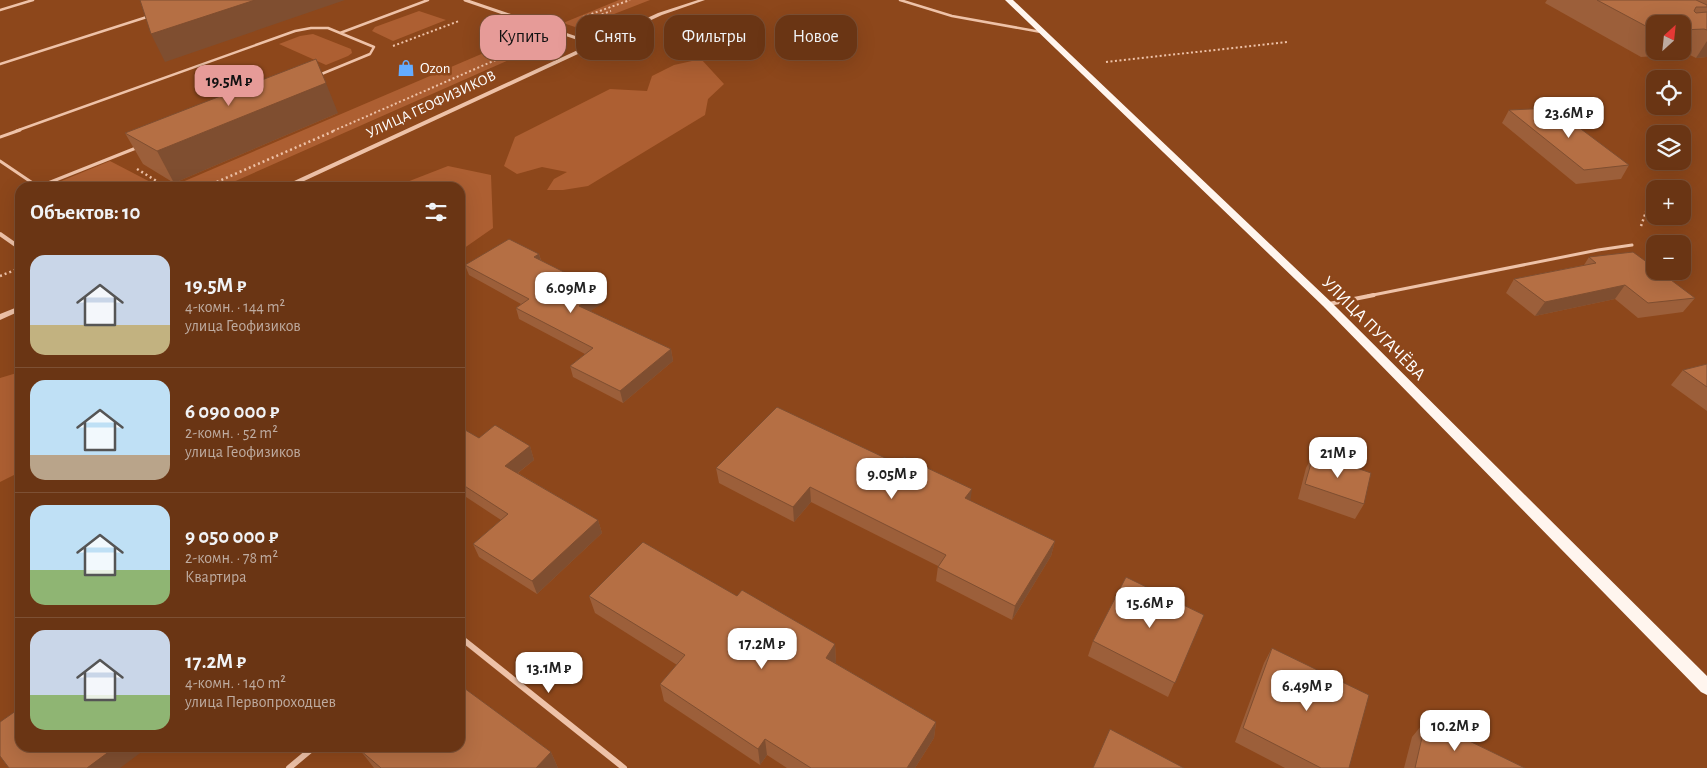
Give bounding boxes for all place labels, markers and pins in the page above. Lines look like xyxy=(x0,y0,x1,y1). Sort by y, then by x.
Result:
shop icon: Ozon xyxy=(396,58,416,78)
place label: Ozon xyxy=(420,61,450,76)
pin: 19.5M ₽ xyxy=(183,64,275,107)
pin: 23.6M ₽ xyxy=(1523,96,1615,139)
pin: 6.09M ₽ xyxy=(525,272,617,314)
pin: 21M ₽ xyxy=(1303,436,1373,479)
pin: 9.05M ₽ xyxy=(846,458,938,500)
pin: 15.6M ₽ xyxy=(1104,586,1196,629)
pin: 17.2M ₽ xyxy=(716,628,808,670)
pin: 13.1M ₽ xyxy=(503,652,595,694)
pin: 6.49M ₽ xyxy=(1261,670,1353,712)
pin: 10.2M ₽ xyxy=(1409,710,1501,752)

